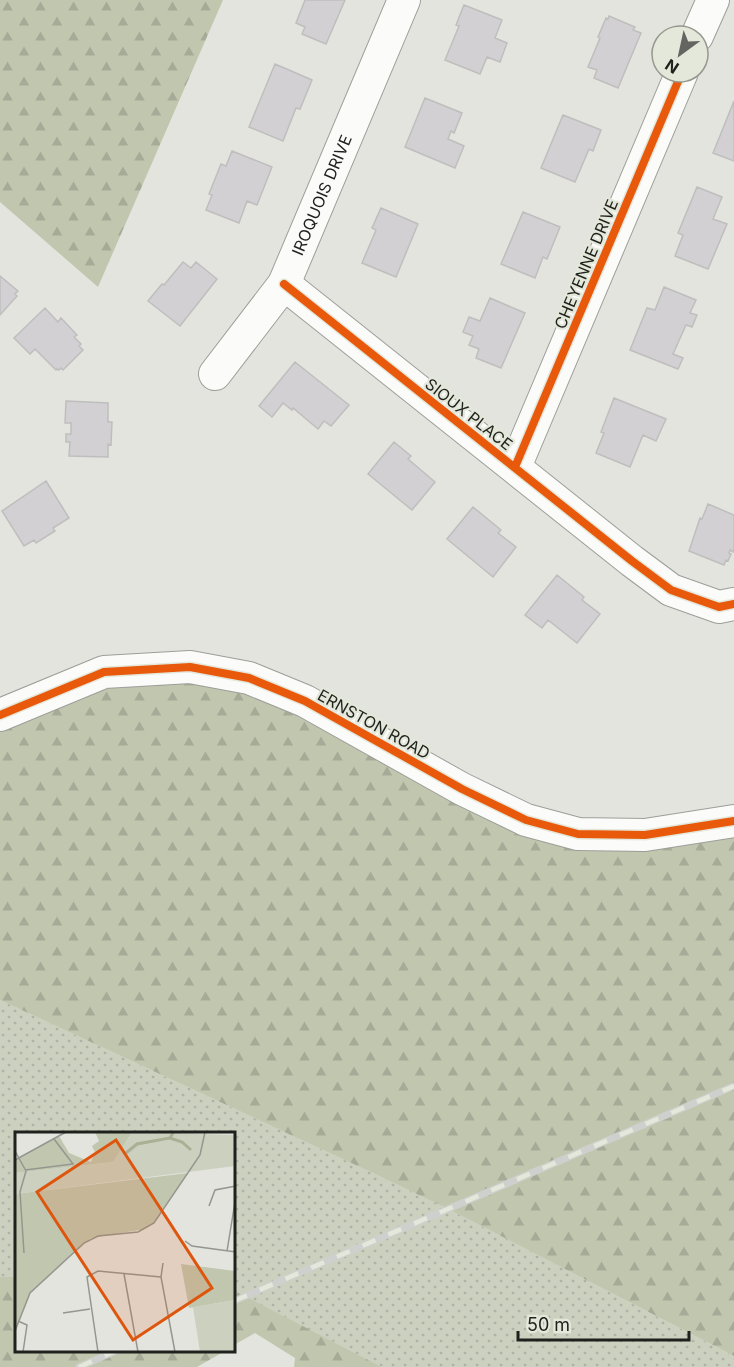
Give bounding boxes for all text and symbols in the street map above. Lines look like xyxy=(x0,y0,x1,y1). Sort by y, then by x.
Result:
north arrow xyxy=(650,24,710,84)
text: N xyxy=(661,55,682,78)
street label: IROQUOIS DRIVE xyxy=(287,132,356,258)
street label: CHEYENNE DRIVE xyxy=(550,196,622,332)
street label: SIOUX PLACE xyxy=(421,374,517,454)
street label: ERNSTON ROAD xyxy=(314,685,434,763)
inset map xyxy=(15,1132,236,1352)
scale bar xyxy=(518,1304,689,1342)
text: 50 m xyxy=(527,1314,570,1335)

